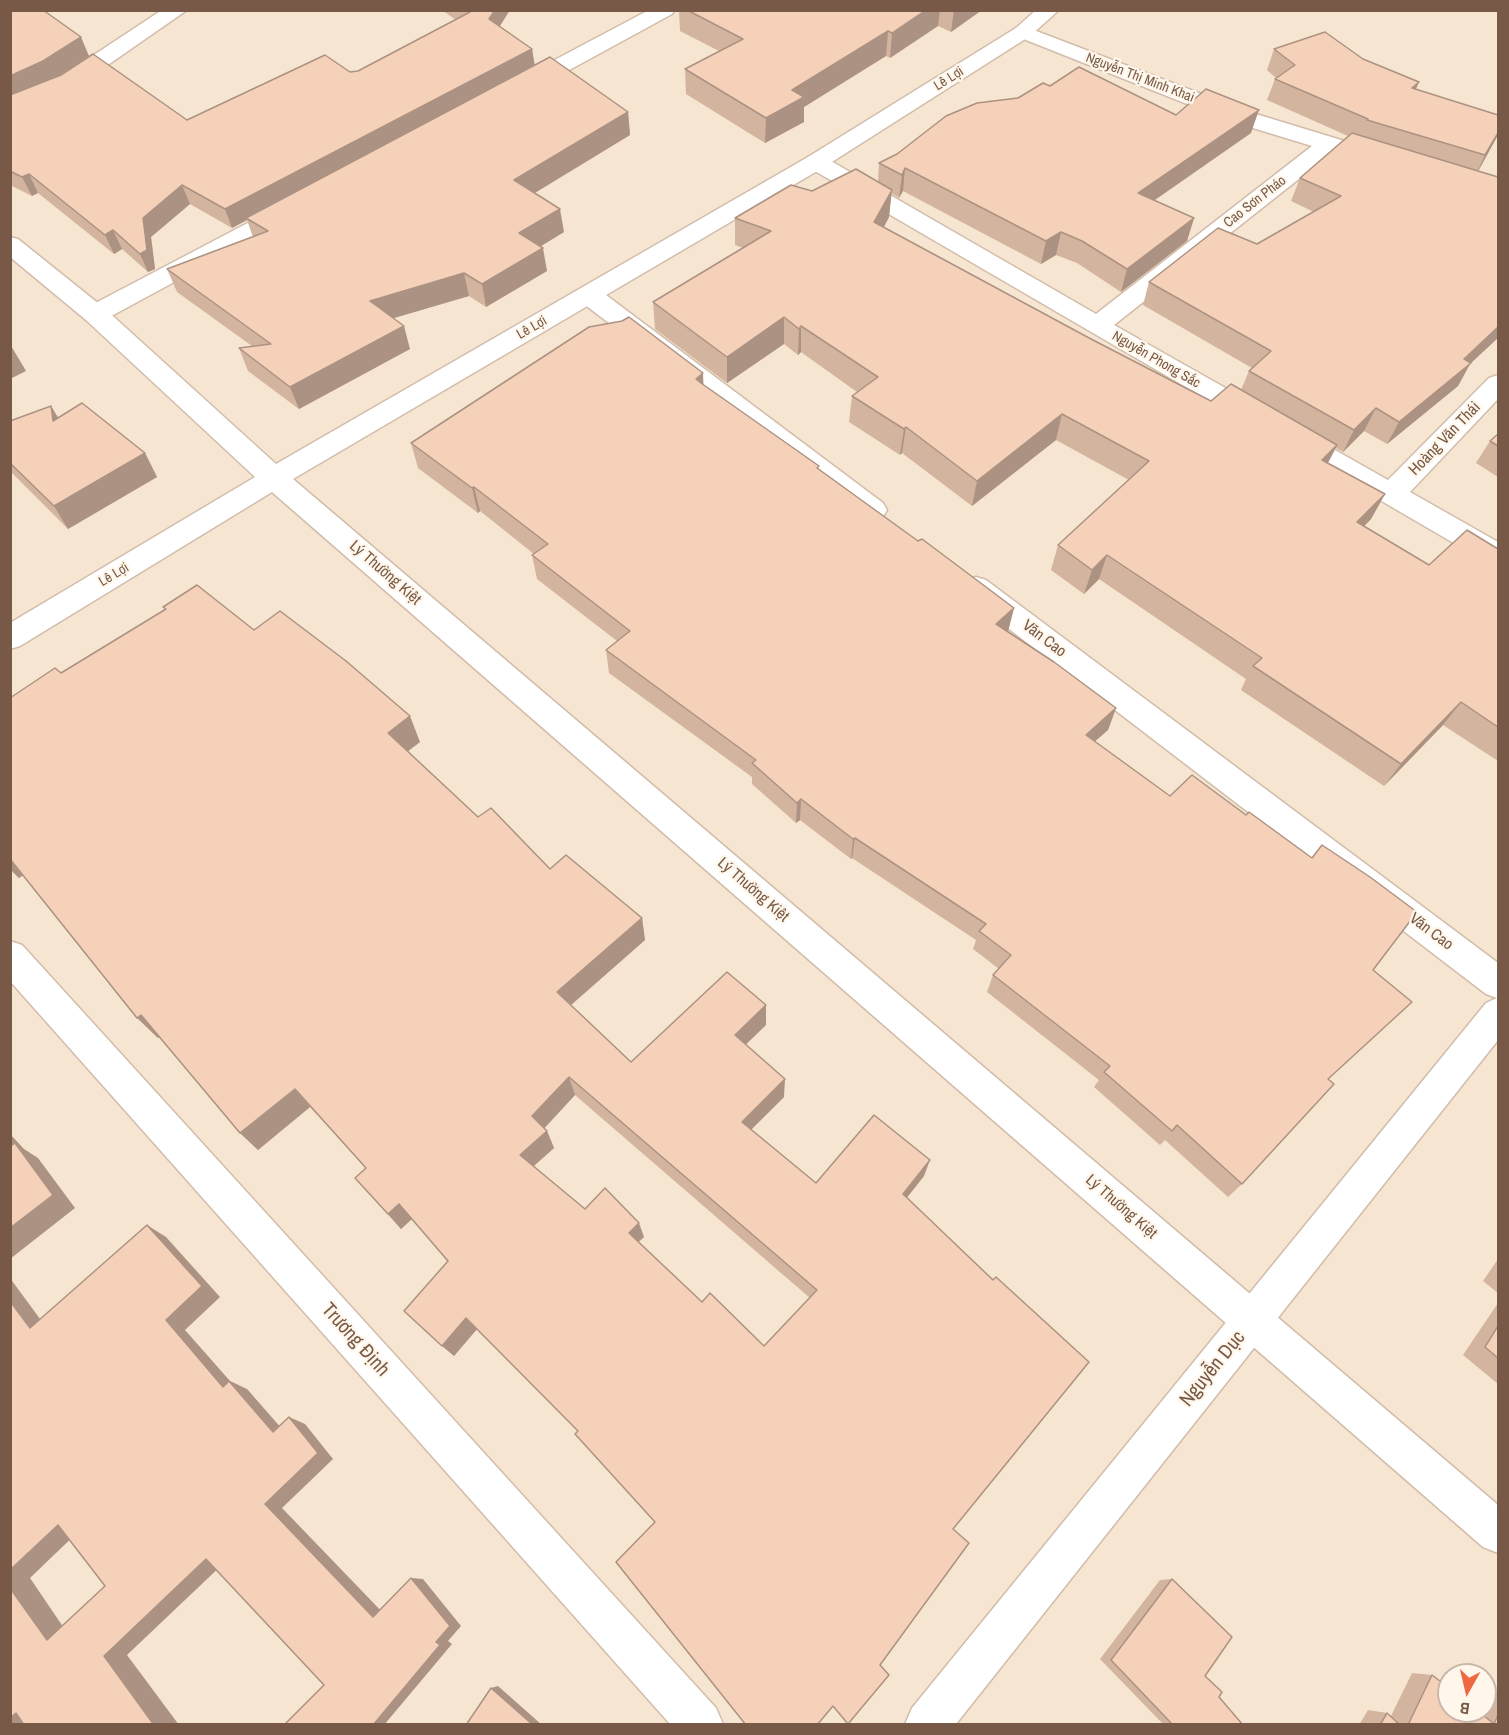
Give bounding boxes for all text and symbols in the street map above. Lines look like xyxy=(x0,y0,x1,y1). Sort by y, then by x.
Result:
street label: Nguyễn Thị Minh Khai xyxy=(1083,50,1197,106)
street label: Lê Lợi xyxy=(931,63,967,95)
street label: Cao Sơn Pháo xyxy=(1220,172,1290,232)
street label: Lê Lợi xyxy=(514,313,550,343)
street label: Nguyễn Phong Sắc xyxy=(1109,328,1203,392)
street label: Hoàng Văn Thái xyxy=(1405,398,1485,480)
street label: Lý Thường Kiệt xyxy=(345,537,425,609)
street label: Lê Lợi xyxy=(96,560,132,590)
street label: Văn Cao xyxy=(1018,616,1070,662)
street label: Lý Thường Kiệt xyxy=(713,854,793,926)
street label: Văn Cao xyxy=(1405,909,1457,955)
street label: Lý Thường Kiệt xyxy=(1081,1171,1161,1243)
street label: Trương Định xyxy=(316,1298,394,1382)
street label: Nguyễn Dục xyxy=(1175,1326,1251,1412)
north arrow xyxy=(1437,1663,1497,1723)
text: B xyxy=(1459,1697,1471,1720)

